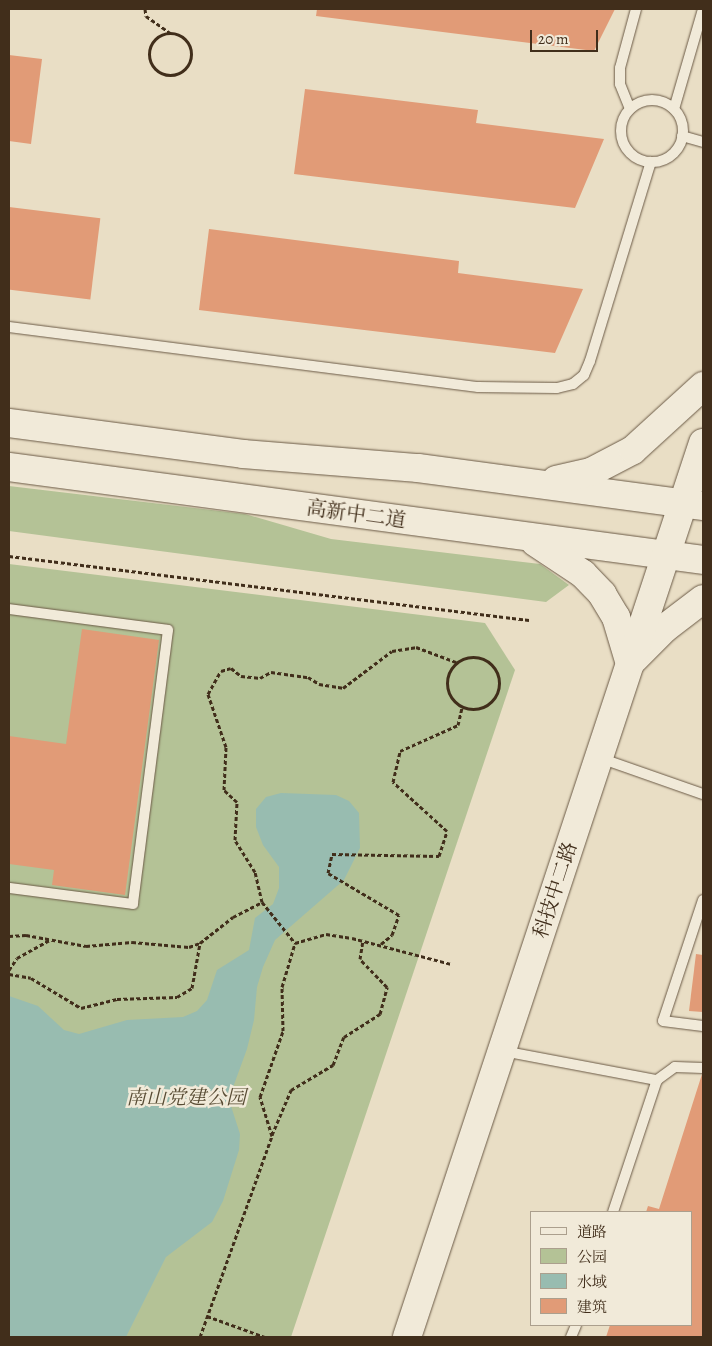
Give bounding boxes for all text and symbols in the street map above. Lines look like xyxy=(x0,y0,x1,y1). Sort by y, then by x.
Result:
scale bar xyxy=(532,20,600,52)
text: 20 m xyxy=(538,29,569,49)
street label: 高新中二道 xyxy=(305,495,407,533)
street label: 科技中二路 xyxy=(528,839,582,941)
park label: 南山党建公园 xyxy=(126,1085,246,1109)
legend xyxy=(530,1211,692,1326)
text: 道路 xyxy=(577,1222,607,1242)
text: 公园 xyxy=(577,1247,607,1267)
text: 水域 xyxy=(577,1272,607,1292)
text: 建筑 xyxy=(577,1297,607,1317)

